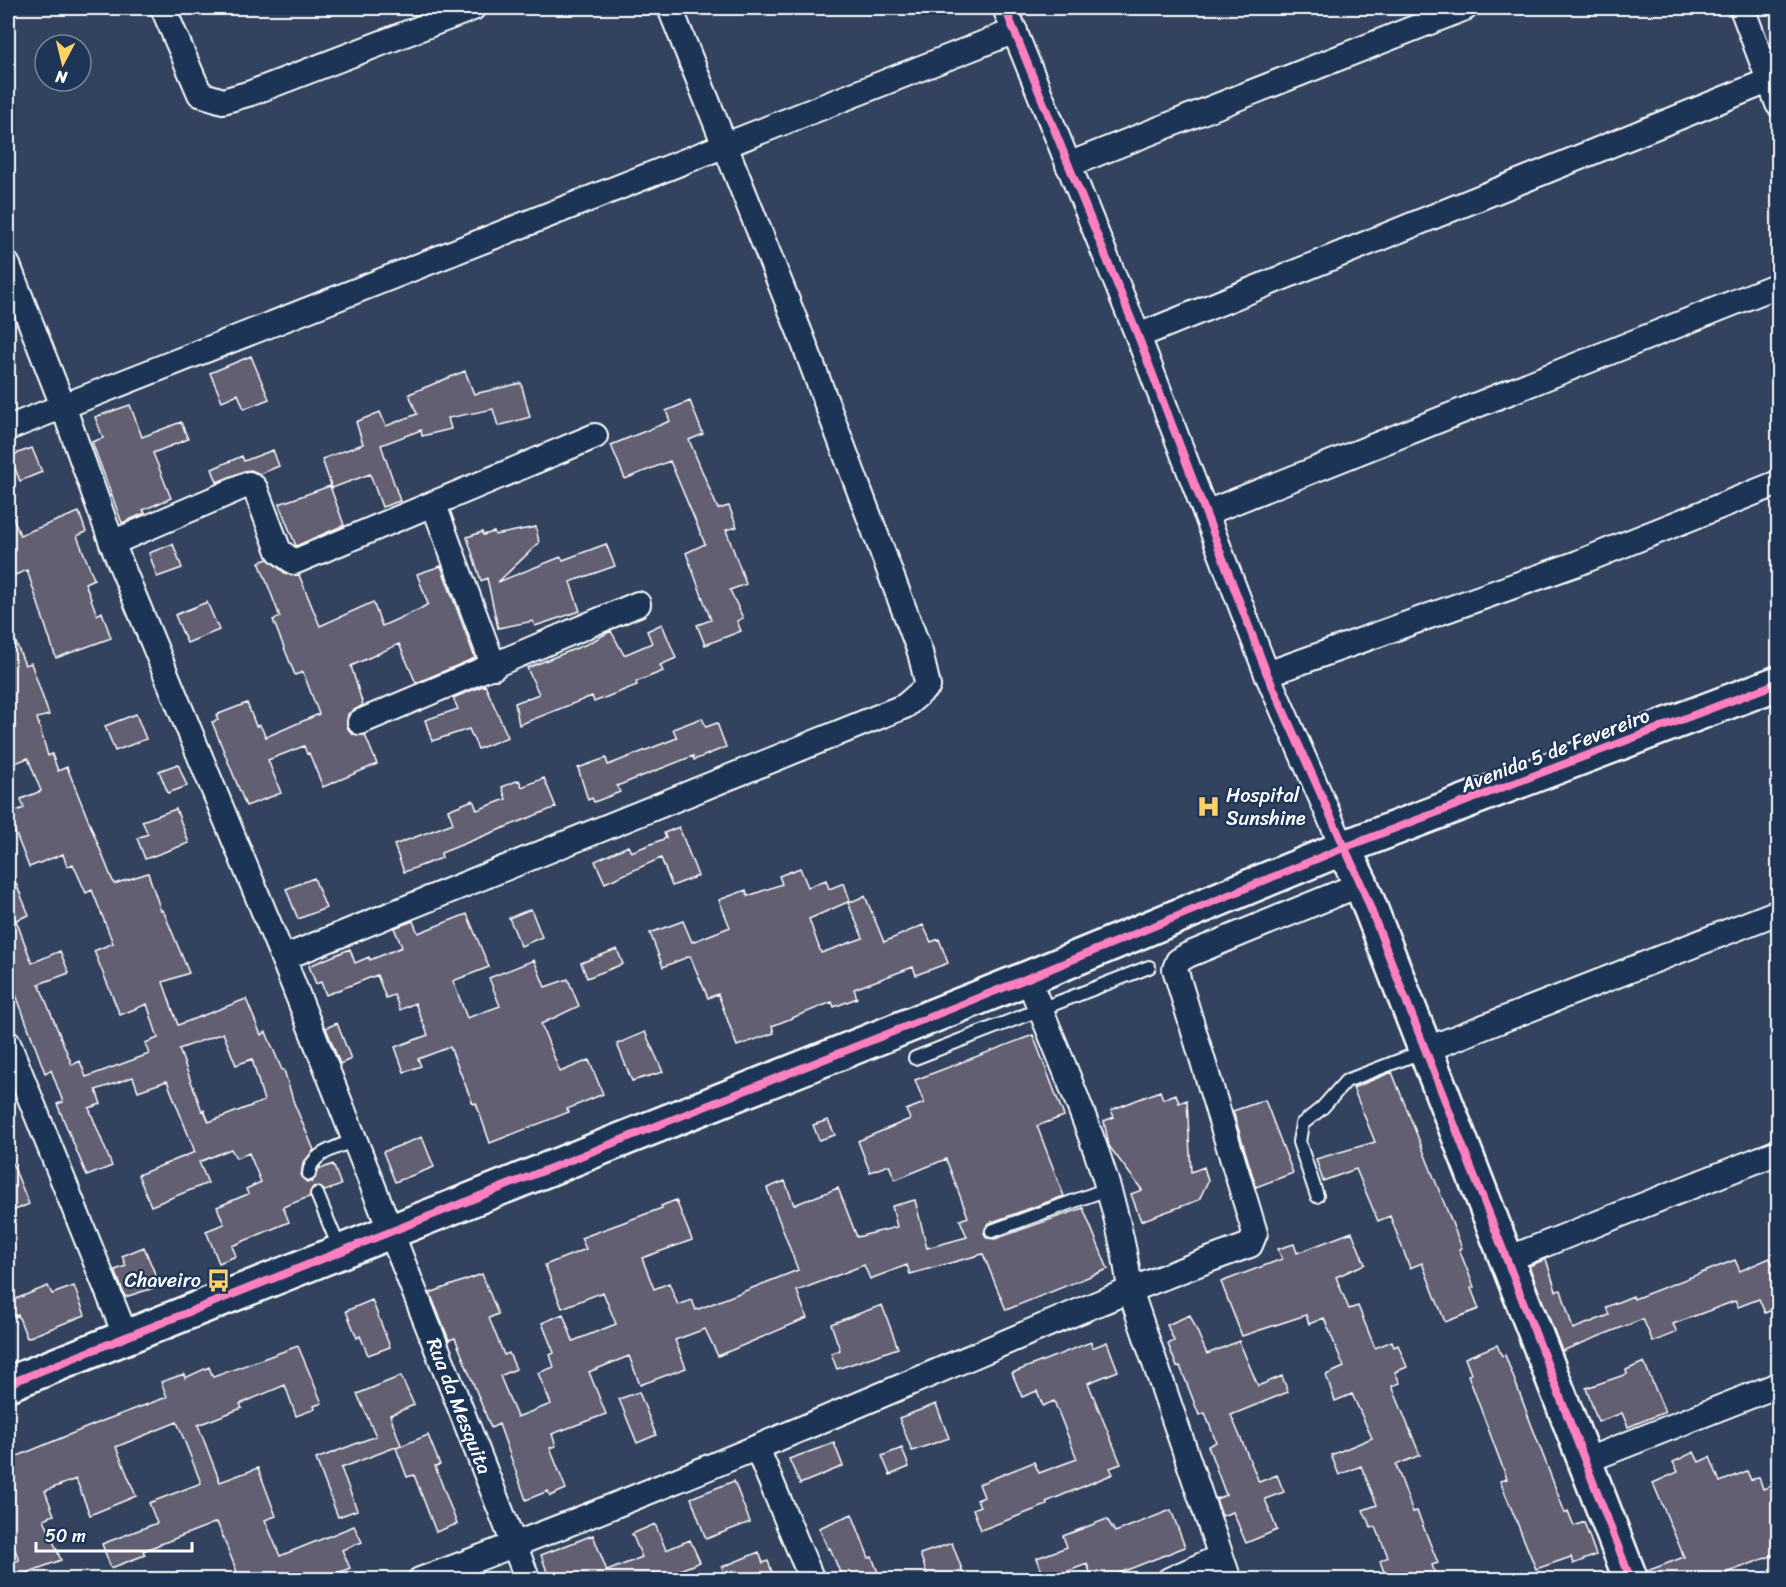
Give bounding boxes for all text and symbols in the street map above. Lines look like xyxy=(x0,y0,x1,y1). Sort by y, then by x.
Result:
north arrow xyxy=(33,33,93,93)
text: N xyxy=(53,62,69,93)
street label: Avenida 5 de Fevereiro xyxy=(1454,698,1655,803)
place label: Hospital Sunshine xyxy=(1226,778,1306,836)
hospital icon: Hospital Sunshine xyxy=(1195,793,1221,819)
place label: Chaveiro xyxy=(125,1263,201,1298)
bus stop icon: Chaveiro xyxy=(206,1267,232,1293)
street label: Rua da Mesquita xyxy=(416,1332,502,1480)
scale bar xyxy=(36,1515,192,1553)
text: 50 m xyxy=(45,1520,86,1552)

